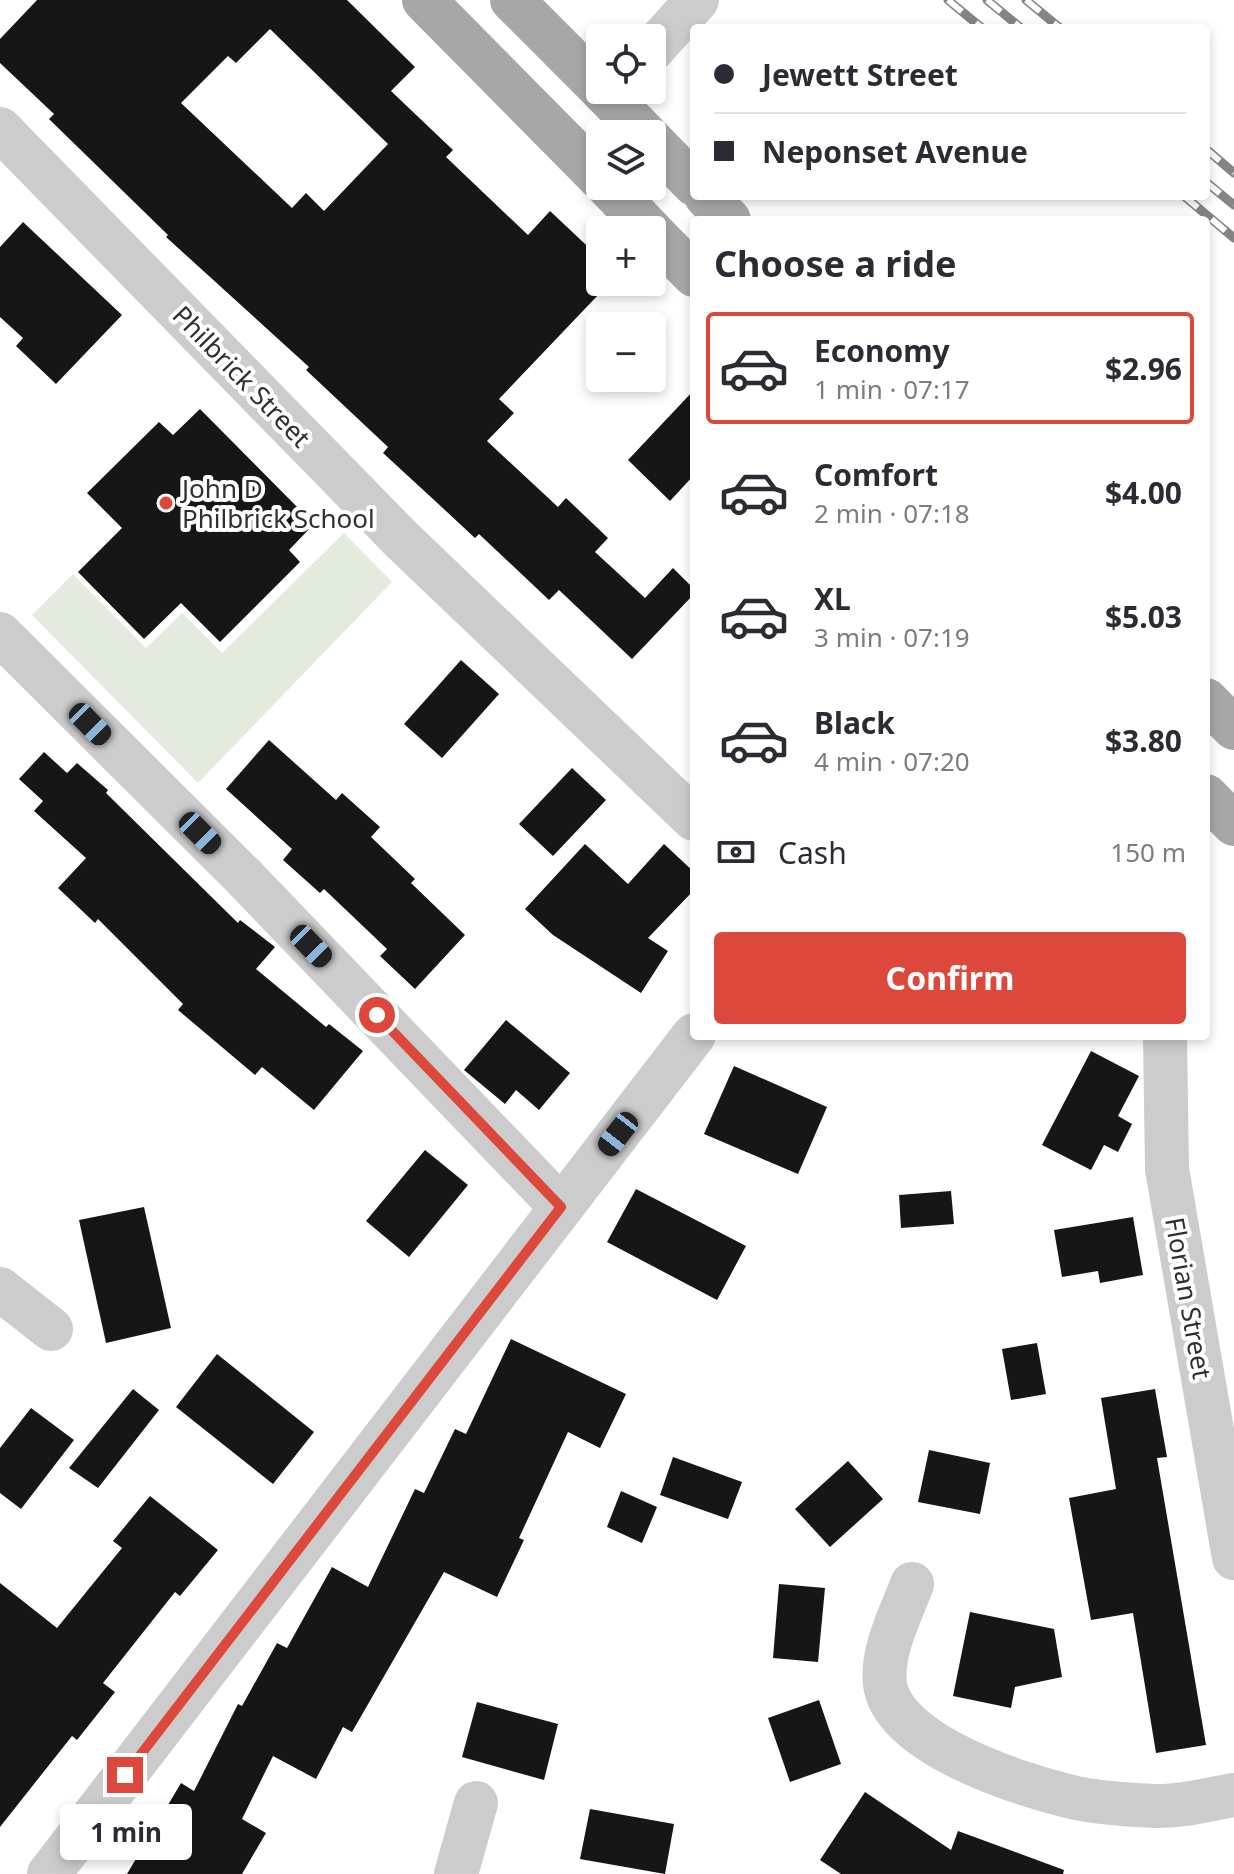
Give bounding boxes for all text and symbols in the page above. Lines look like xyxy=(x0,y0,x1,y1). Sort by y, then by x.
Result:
map controls xyxy=(586,24,666,392)
button: locate xyxy=(586,24,666,104)
text: Jewett Street xyxy=(762,54,958,95)
button: layers xyxy=(586,120,666,200)
text: Neponset Avenue xyxy=(762,131,1028,172)
button: + xyxy=(586,216,666,296)
text: Choose a ride xyxy=(714,239,956,288)
street label: Philbrick Street xyxy=(165,297,319,455)
button: − xyxy=(586,312,666,392)
text: Economy xyxy=(814,330,950,371)
icon: car xyxy=(718,332,790,404)
text: $2.96 xyxy=(1105,348,1182,389)
text: 1 min · 07:17 xyxy=(814,371,970,407)
text: Comfort xyxy=(814,454,938,495)
icon: car xyxy=(718,456,790,528)
place label: John D Philbrick School xyxy=(179,470,375,536)
text: $4.00 xyxy=(1105,472,1182,513)
marker: John D Philbrick School xyxy=(157,494,175,512)
text: 2 min · 07:18 xyxy=(814,495,970,531)
text: XL xyxy=(814,578,851,619)
icon: car xyxy=(718,580,790,652)
text: $5.03 xyxy=(1105,596,1182,637)
text: 3 min · 07:19 xyxy=(814,619,970,655)
car xyxy=(65,699,115,749)
text: Black xyxy=(814,702,895,743)
icon: car xyxy=(718,704,790,776)
text: $3.80 xyxy=(1105,720,1182,761)
text: 4 min · 07:20 xyxy=(814,743,970,779)
car xyxy=(175,808,225,858)
icon: cash xyxy=(714,830,758,874)
text: Cash xyxy=(778,832,847,873)
text: 150 m xyxy=(1110,834,1186,870)
car xyxy=(286,920,336,972)
button: Confirm xyxy=(714,932,1186,1024)
route start xyxy=(359,997,395,1033)
car xyxy=(594,1108,642,1160)
street label: Florian Street xyxy=(1157,1214,1221,1382)
route end xyxy=(107,1757,143,1793)
callout: 1 min xyxy=(59,1803,191,1859)
text: 1 min xyxy=(90,1814,162,1850)

